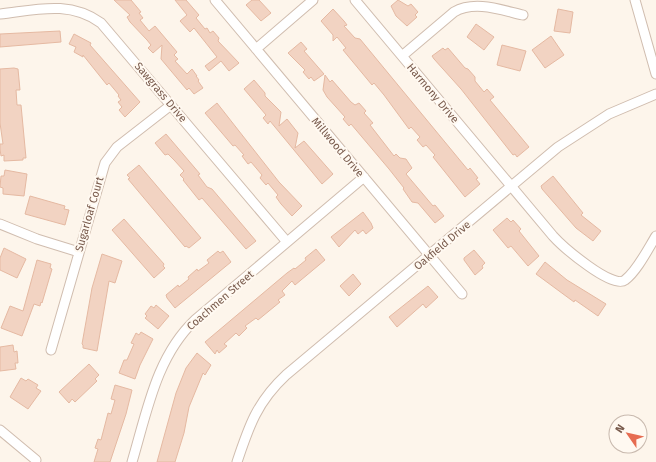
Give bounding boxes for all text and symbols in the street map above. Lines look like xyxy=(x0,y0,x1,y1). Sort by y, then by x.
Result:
street label: Sawgrass Drive xyxy=(132,60,189,125)
street label: Harmony Drive xyxy=(404,61,461,126)
street label: Millwood Drive xyxy=(309,115,366,180)
street label: Sugarloaf Court xyxy=(73,175,106,253)
street label: Oakfield Drive xyxy=(411,218,473,273)
street label: Coachmen Street xyxy=(184,268,257,333)
north arrow xyxy=(608,414,648,454)
text: N xyxy=(613,422,628,435)

